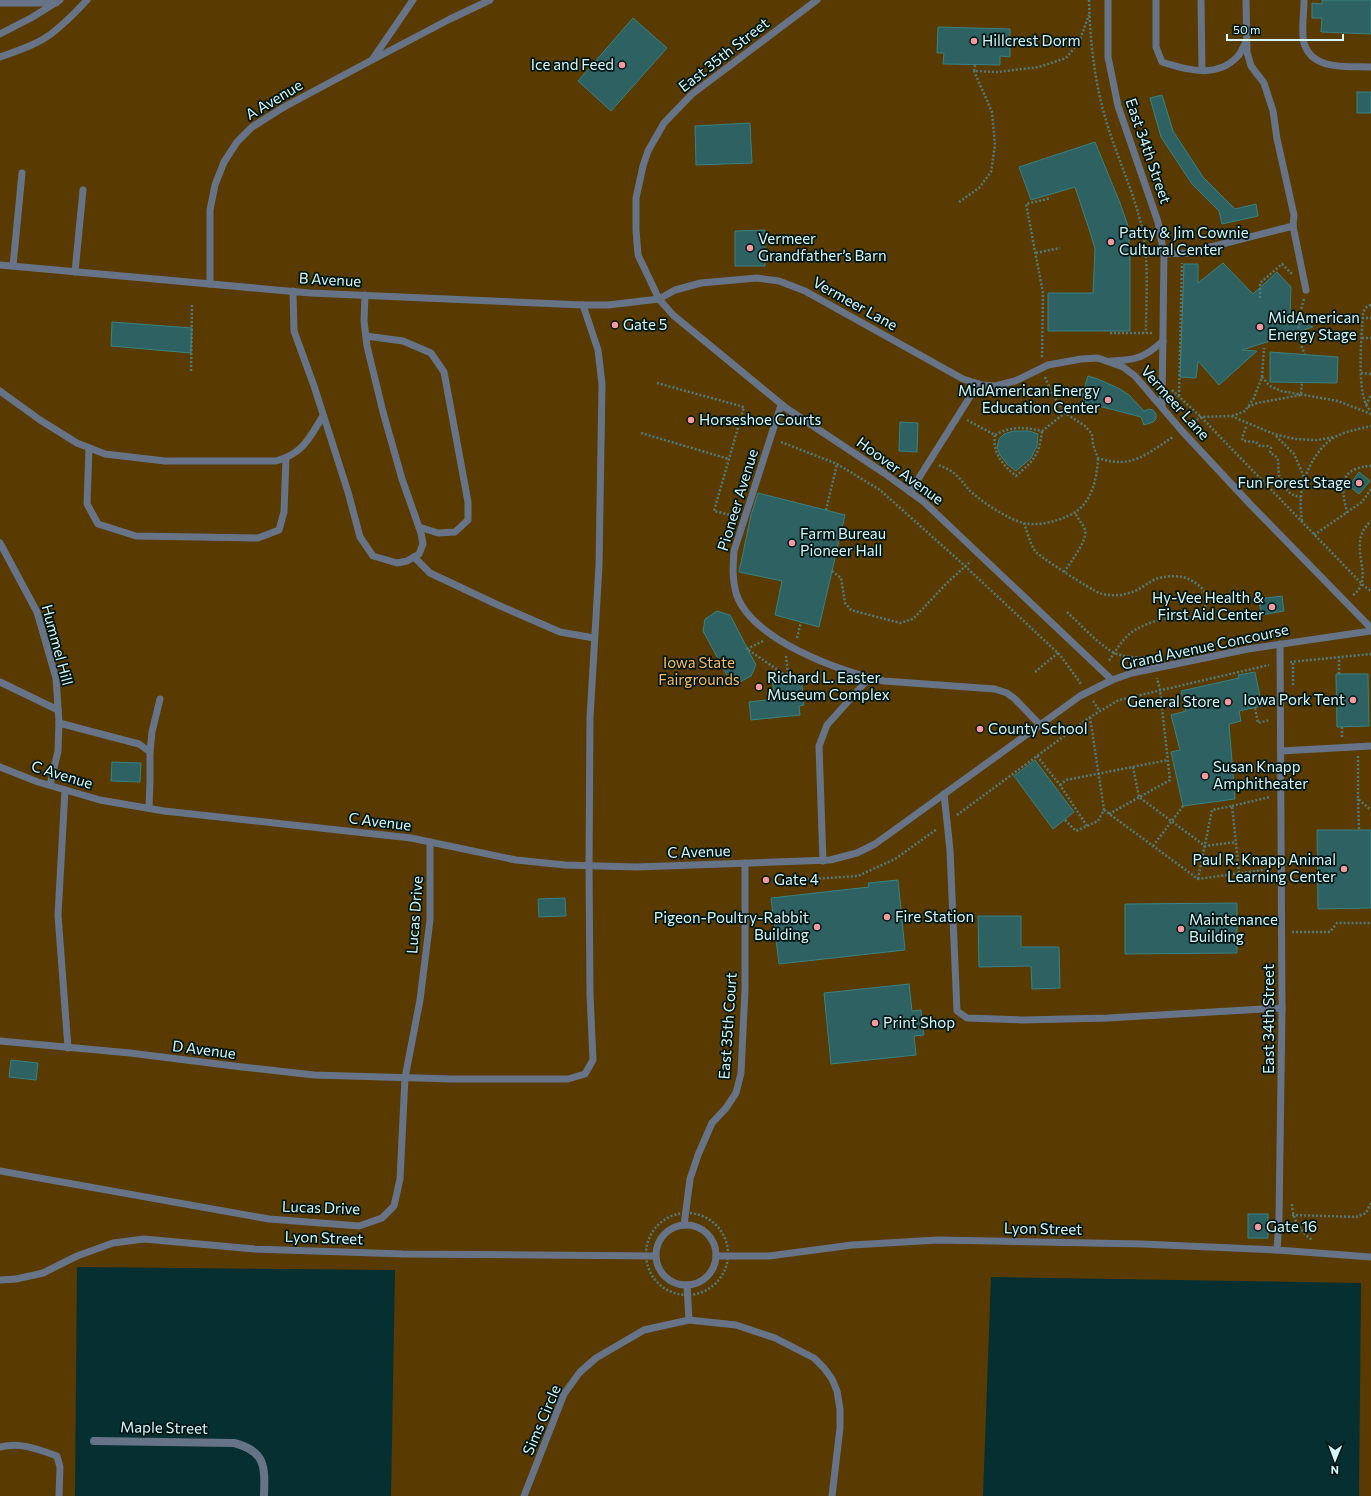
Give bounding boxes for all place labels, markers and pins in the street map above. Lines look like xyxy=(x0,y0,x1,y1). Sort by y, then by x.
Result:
place label: Hillcrest Dorm xyxy=(982,31,1081,49)
marker: Hillcrest Dorm xyxy=(969,36,979,46)
place label: Ice and Feed xyxy=(531,55,614,73)
marker: Ice and Feed xyxy=(617,60,627,70)
place label: Patty & Jim Cownie Cultural Center xyxy=(1119,223,1249,258)
place label: Vermeer Grandfather’s Barn xyxy=(758,229,887,264)
marker: Patty & Jim Cownie Cultural Center xyxy=(1106,237,1116,247)
marker: Vermeer Grandfather’s Barn xyxy=(745,243,755,253)
place label: MidAmerican Energy Stage xyxy=(1268,308,1360,343)
place label: Gate 5 xyxy=(623,315,667,333)
marker: Gate 5 xyxy=(610,320,620,330)
marker: MidAmerican Energy Stage xyxy=(1255,322,1265,332)
place label: MidAmerican Energy Education Center xyxy=(958,381,1100,416)
marker: MidAmerican Energy Education Center xyxy=(1103,395,1113,405)
place label: Horseshoe Courts xyxy=(699,410,822,428)
marker: Horseshoe Courts xyxy=(686,415,696,425)
place label: Fun Forest Stage xyxy=(1238,473,1351,491)
marker: Fun Forest Stage xyxy=(1354,478,1364,488)
place label: Farm Bureau Pioneer Hall xyxy=(800,524,886,559)
marker: Farm Bureau Pioneer Hall xyxy=(787,538,797,548)
place label: Hy-Vee Health & First Aid Center xyxy=(1152,588,1264,623)
marker: Hy-Vee Health & First Aid Center xyxy=(1267,602,1277,612)
place label: Richard L. Easter Museum Complex xyxy=(767,668,890,703)
marker: Richard L. Easter Museum Complex xyxy=(754,682,764,692)
place label: Iowa Pork Tent xyxy=(1243,690,1345,708)
place label: General Store xyxy=(1127,692,1220,710)
marker: Iowa Pork Tent xyxy=(1348,695,1358,705)
marker: General Store xyxy=(1223,697,1233,707)
place label: County School xyxy=(988,719,1088,737)
marker: County School xyxy=(975,724,985,734)
place label: Susan Knapp Amphitheater xyxy=(1213,757,1308,792)
marker: Susan Knapp Amphitheater xyxy=(1200,771,1210,781)
place label: Paul R. Knapp Animal Learning Center xyxy=(1193,850,1336,885)
marker: Paul R. Knapp Animal Learning Center xyxy=(1339,864,1349,874)
place label: Gate 4 xyxy=(774,870,819,888)
marker: Gate 4 xyxy=(761,875,771,885)
place label: Fire Station xyxy=(895,907,974,925)
place label: Pigeon-Poultry-Rabbit Building xyxy=(654,908,809,943)
place label: Maintenance Building xyxy=(1189,910,1278,945)
marker: Fire Station xyxy=(882,912,892,922)
marker: Pigeon-Poultry-Rabbit Building xyxy=(812,922,822,932)
marker: Maintenance Building xyxy=(1176,924,1186,934)
place label: Print Shop xyxy=(883,1013,955,1031)
marker: Print Shop xyxy=(870,1018,880,1028)
place label: Gate 16 xyxy=(1266,1217,1317,1235)
marker: Gate 16 xyxy=(1253,1222,1263,1232)

